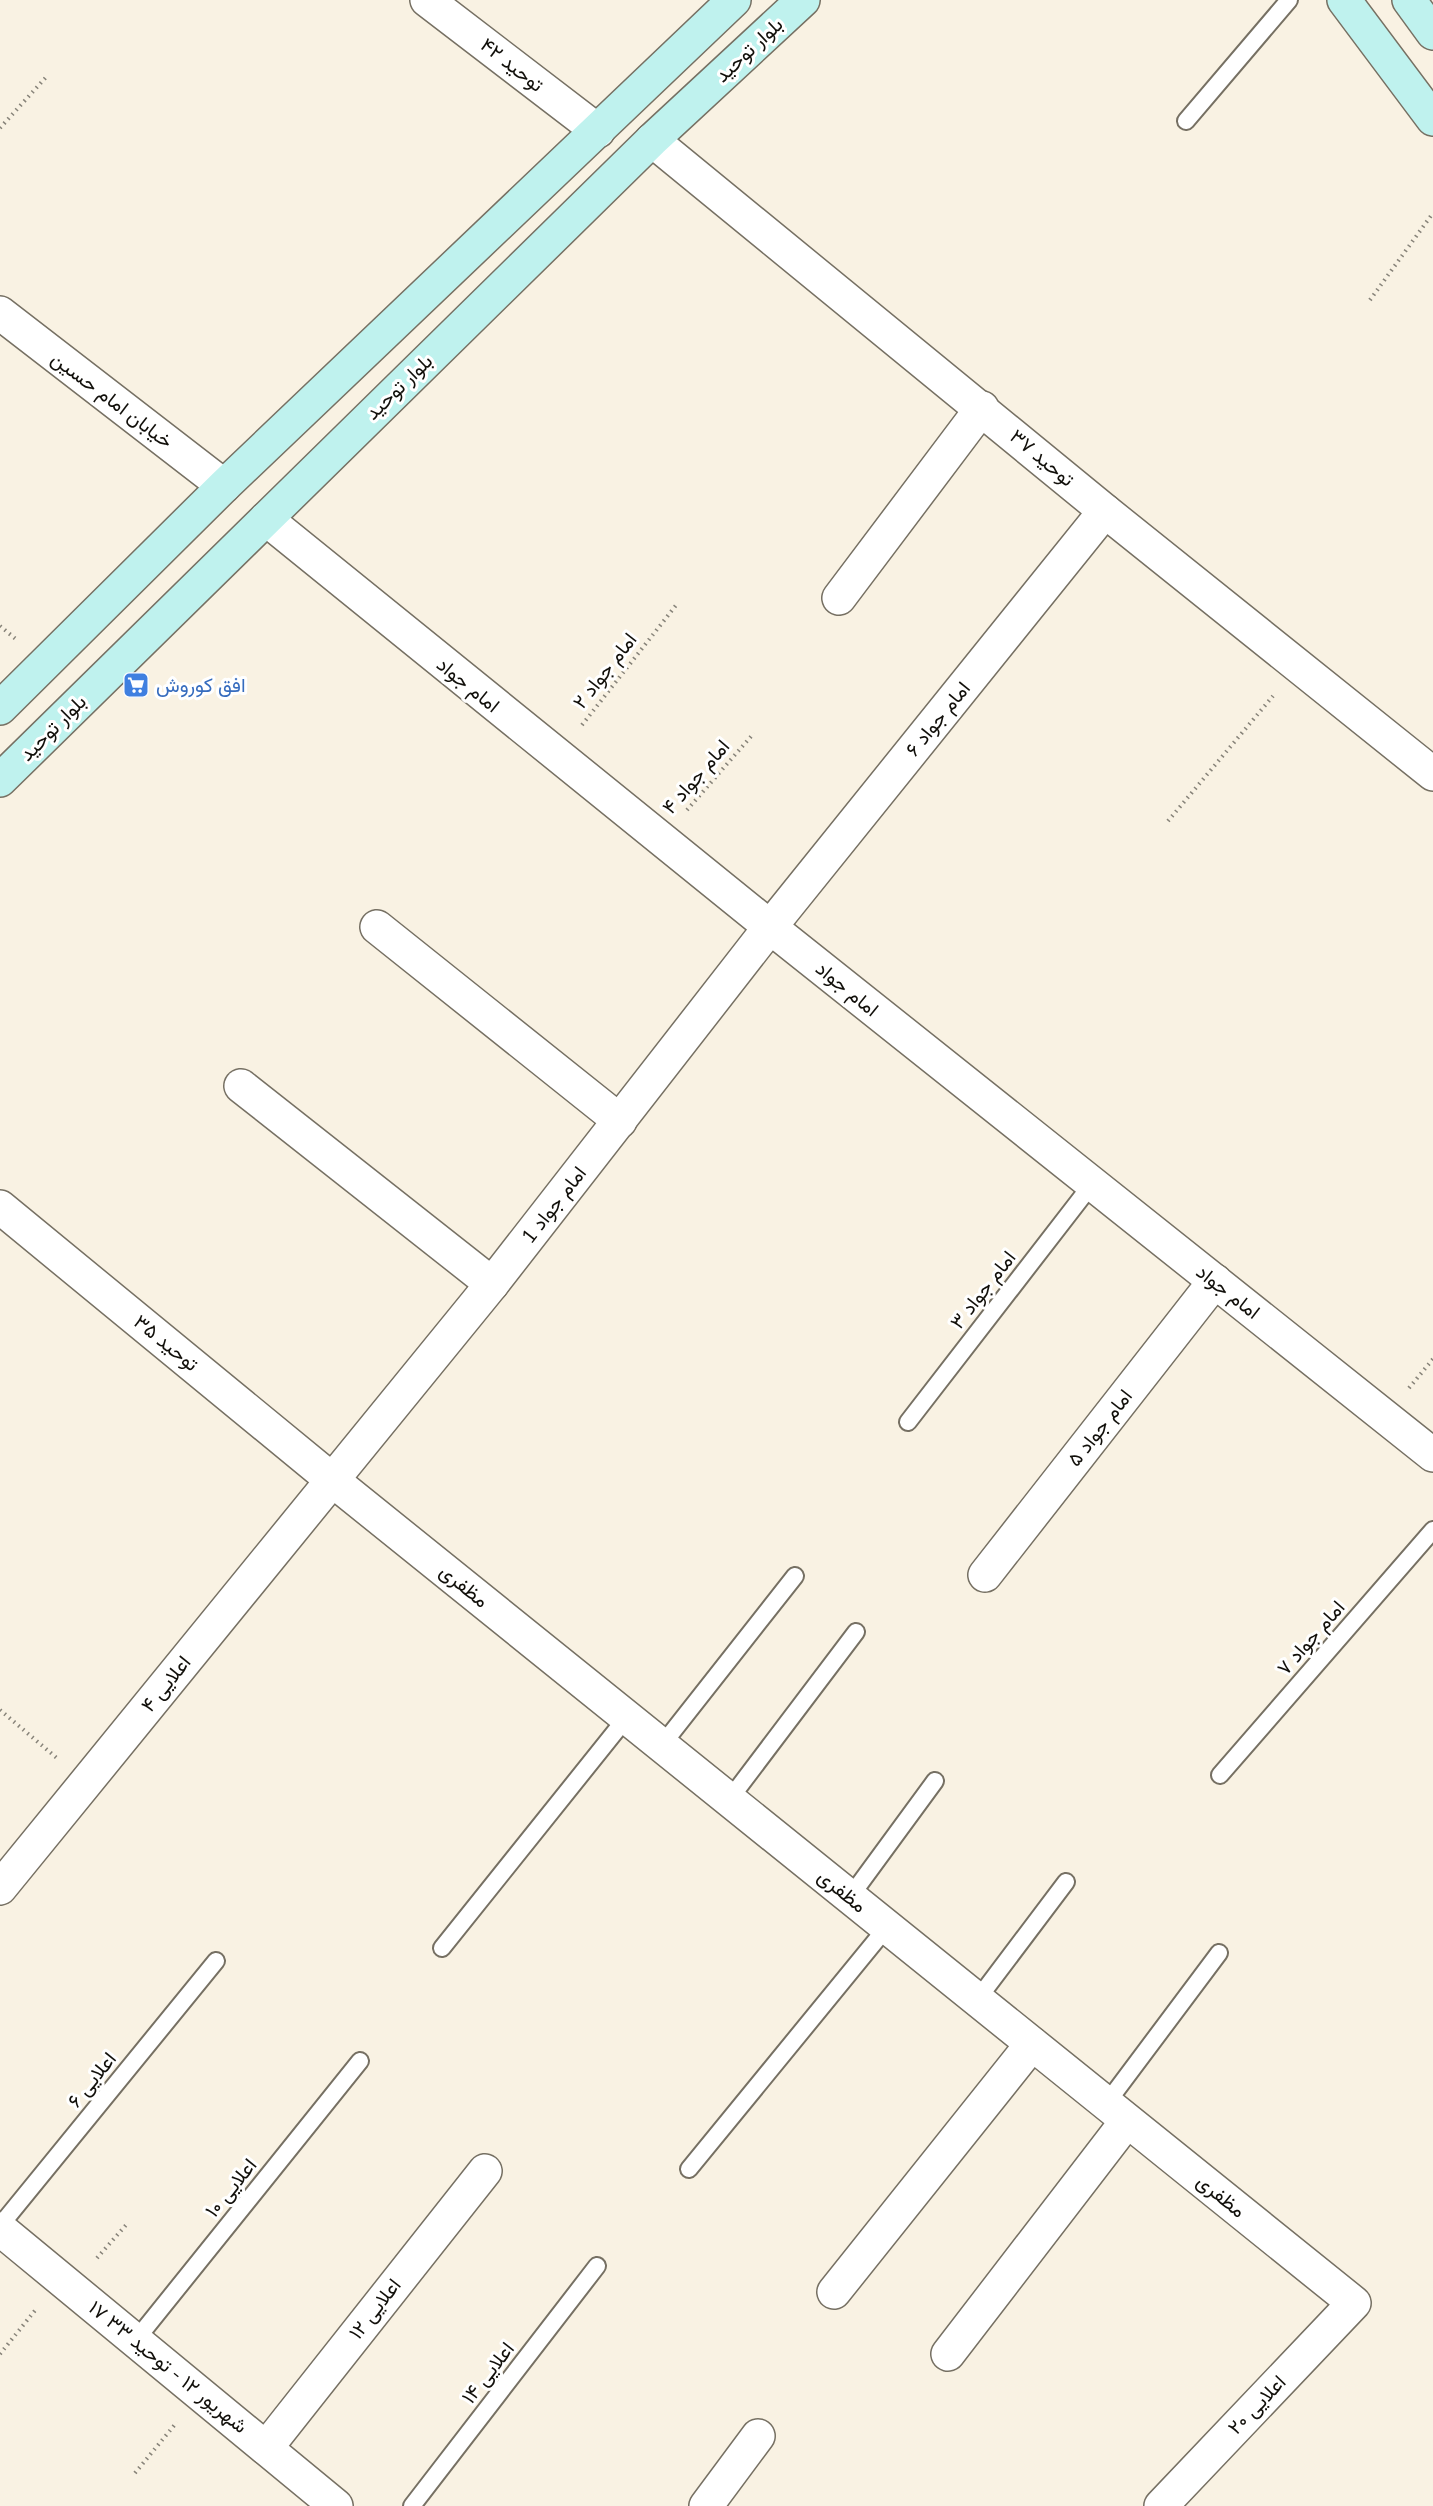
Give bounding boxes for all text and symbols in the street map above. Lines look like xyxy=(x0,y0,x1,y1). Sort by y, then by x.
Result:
street label: بلوار توحید xyxy=(709,11,789,89)
street label: توحید ۴۲ xyxy=(475,32,549,98)
street label: خیابان امام حسین xyxy=(46,345,178,455)
street label: بلوار توحید xyxy=(359,348,439,426)
street label: توحید ۳۷ xyxy=(1004,423,1080,493)
street label: امام جواد ۲ xyxy=(567,627,643,715)
street label: امام جواد xyxy=(431,651,505,719)
supermarket icon: افق کوروش xyxy=(121,670,151,700)
place label: افق کوروش xyxy=(156,672,246,699)
street label: امام جواد ۶ xyxy=(900,676,976,762)
street label: بلوار توحید xyxy=(14,689,92,767)
street label: امام جواد ۴ xyxy=(656,734,736,820)
street label: امام جواد xyxy=(810,955,884,1023)
street label: امام جواد 1 xyxy=(515,1161,593,1249)
street label: امام جواد ۳ xyxy=(944,1245,1022,1335)
street label: امام جواد xyxy=(1191,1259,1265,1325)
street label: توحید ۳۵ xyxy=(128,1308,204,1378)
street label: امام جواد ۵ xyxy=(1061,1384,1139,1472)
street label: مظفری xyxy=(434,1558,494,1614)
street label: امام جواد ۷ xyxy=(1271,1595,1351,1681)
street label: اعلایی ۴ xyxy=(135,1650,197,1718)
street label: مظفری xyxy=(812,1863,872,1919)
street label: اعلایی ۶ xyxy=(61,2047,123,2113)
street label: اعلایی ۱۰ xyxy=(199,2153,263,2223)
street label: مظفری xyxy=(1191,2168,1251,2224)
street label: اعلایی ۱۲ xyxy=(343,2273,407,2345)
street label: ۱۷ شهریور ۱۲ - توحید ۳۳ xyxy=(83,2294,253,2440)
street label: اعلایی ۱۴ xyxy=(455,2337,521,2409)
street label: اعلایی ۲۰ xyxy=(1222,2369,1292,2441)

